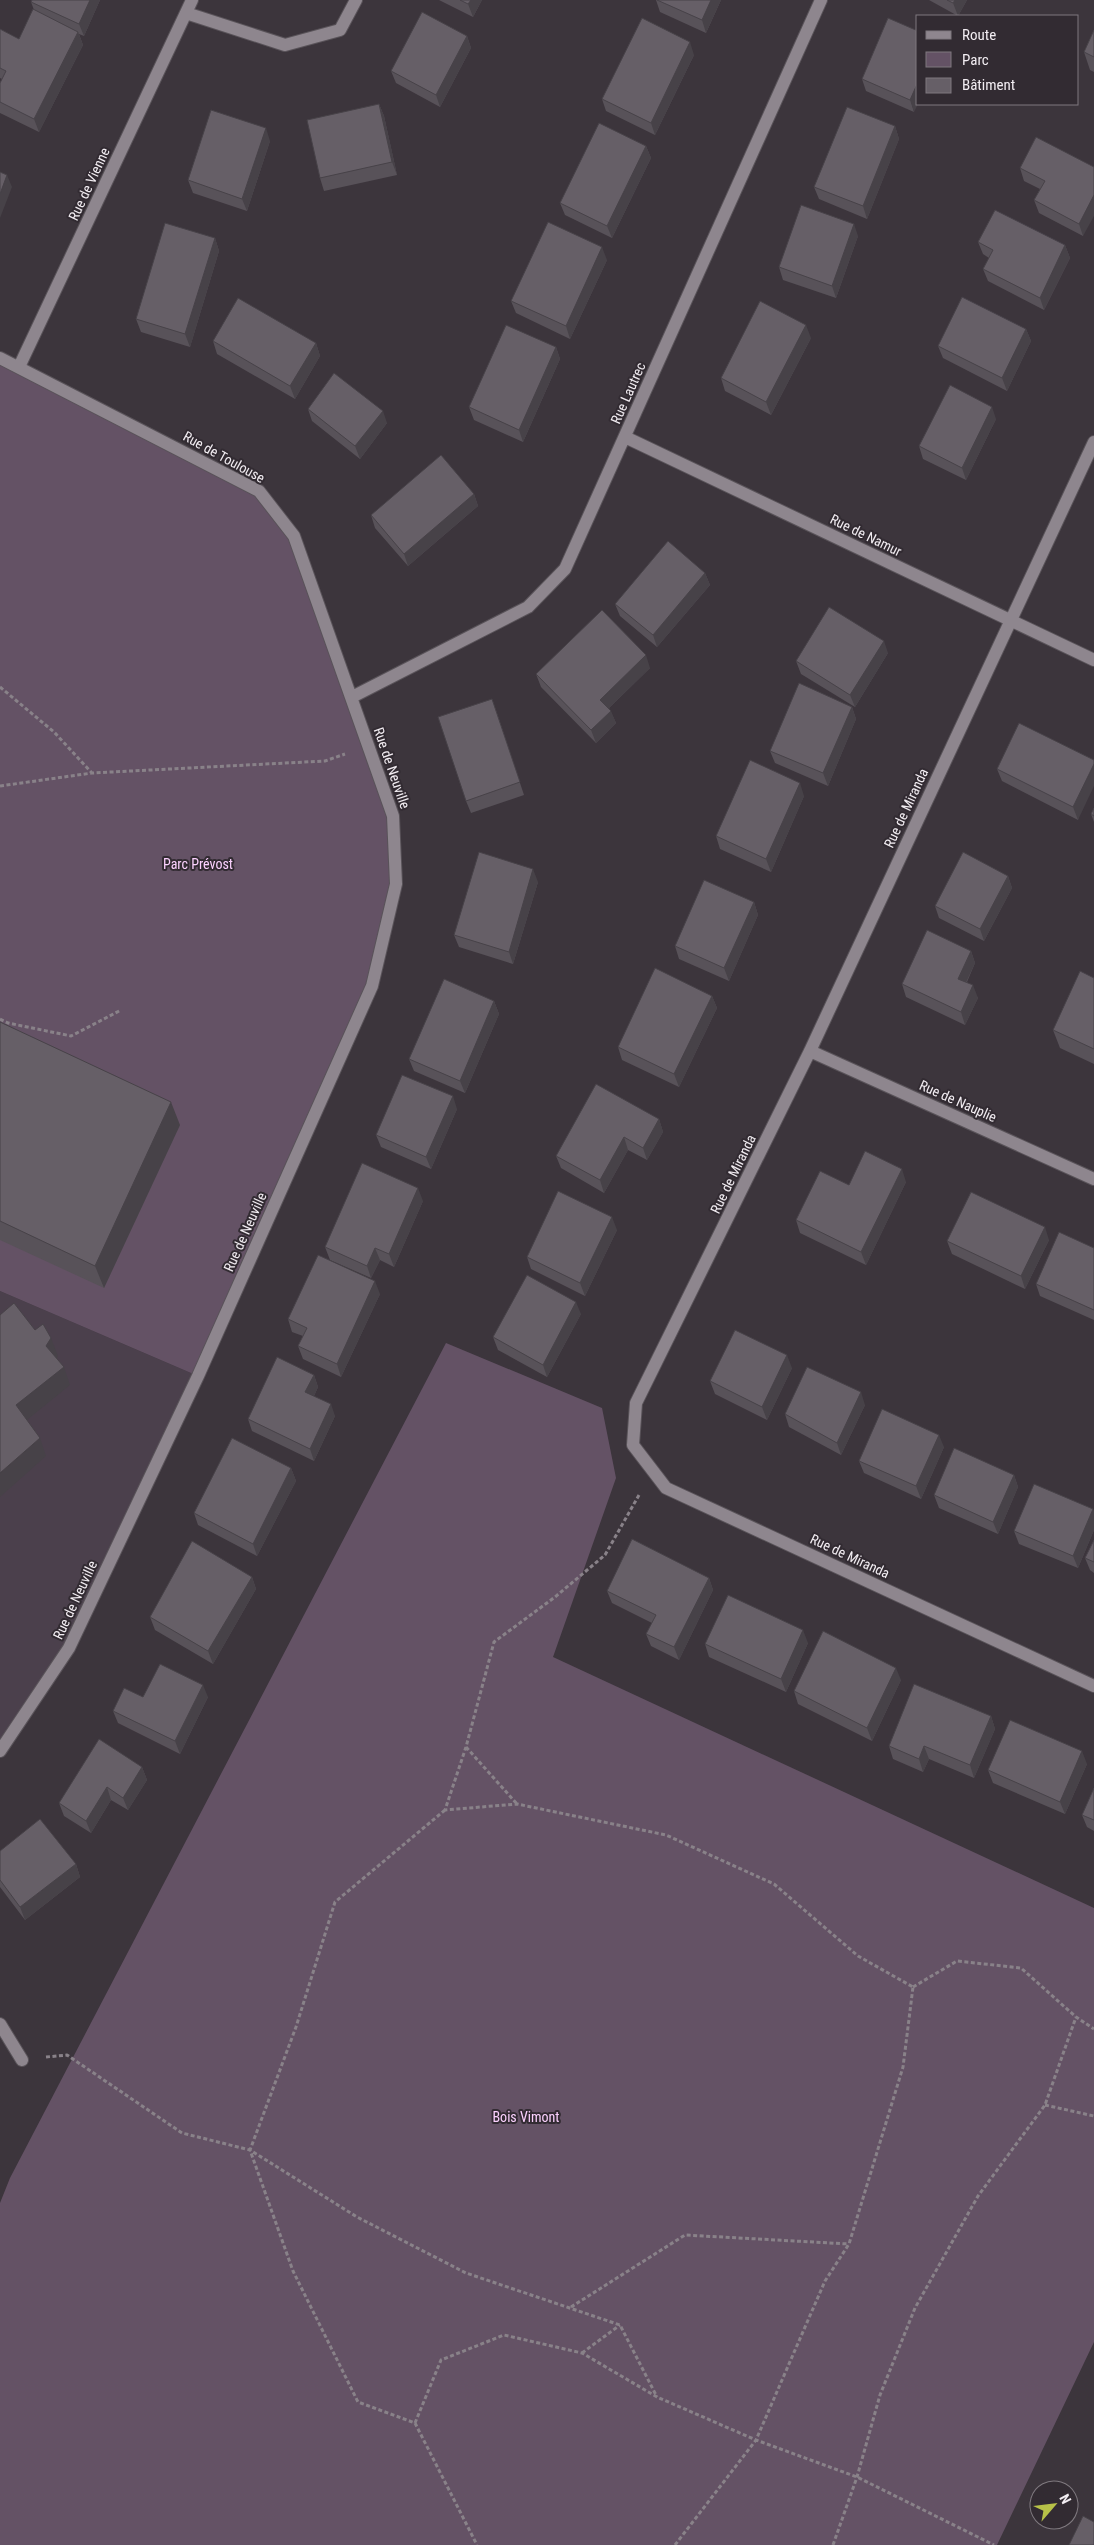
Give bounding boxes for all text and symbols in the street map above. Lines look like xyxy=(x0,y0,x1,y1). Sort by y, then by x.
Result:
legend xyxy=(916,15,1079,105)
text: Route xyxy=(962,26,996,44)
text: Parc xyxy=(962,51,989,69)
text: Bâtiment xyxy=(962,76,1015,94)
street label: Rue de Vienne xyxy=(65,145,113,223)
street label: Rue Lautrec xyxy=(607,360,649,426)
street label: Rue de Toulouse xyxy=(180,428,268,486)
street label: Rue de Namur xyxy=(828,511,904,559)
street label: Rue de Neuville xyxy=(371,725,414,811)
street label: Rue de Miranda xyxy=(881,766,931,850)
park label: Parc Prévost xyxy=(163,856,233,872)
street label: Rue de Nauplie xyxy=(917,1077,999,1125)
street label: Rue de Miranda xyxy=(707,1132,759,1216)
street label: Rue de Neuville xyxy=(220,1190,270,1274)
street label: Rue de Miranda xyxy=(808,1531,892,1581)
street label: Rue de Neuville xyxy=(50,1558,100,1642)
park label: Bois Vimont xyxy=(492,2109,560,2125)
north arrow xyxy=(1029,2480,1079,2530)
text: N xyxy=(1056,2491,1075,2506)

